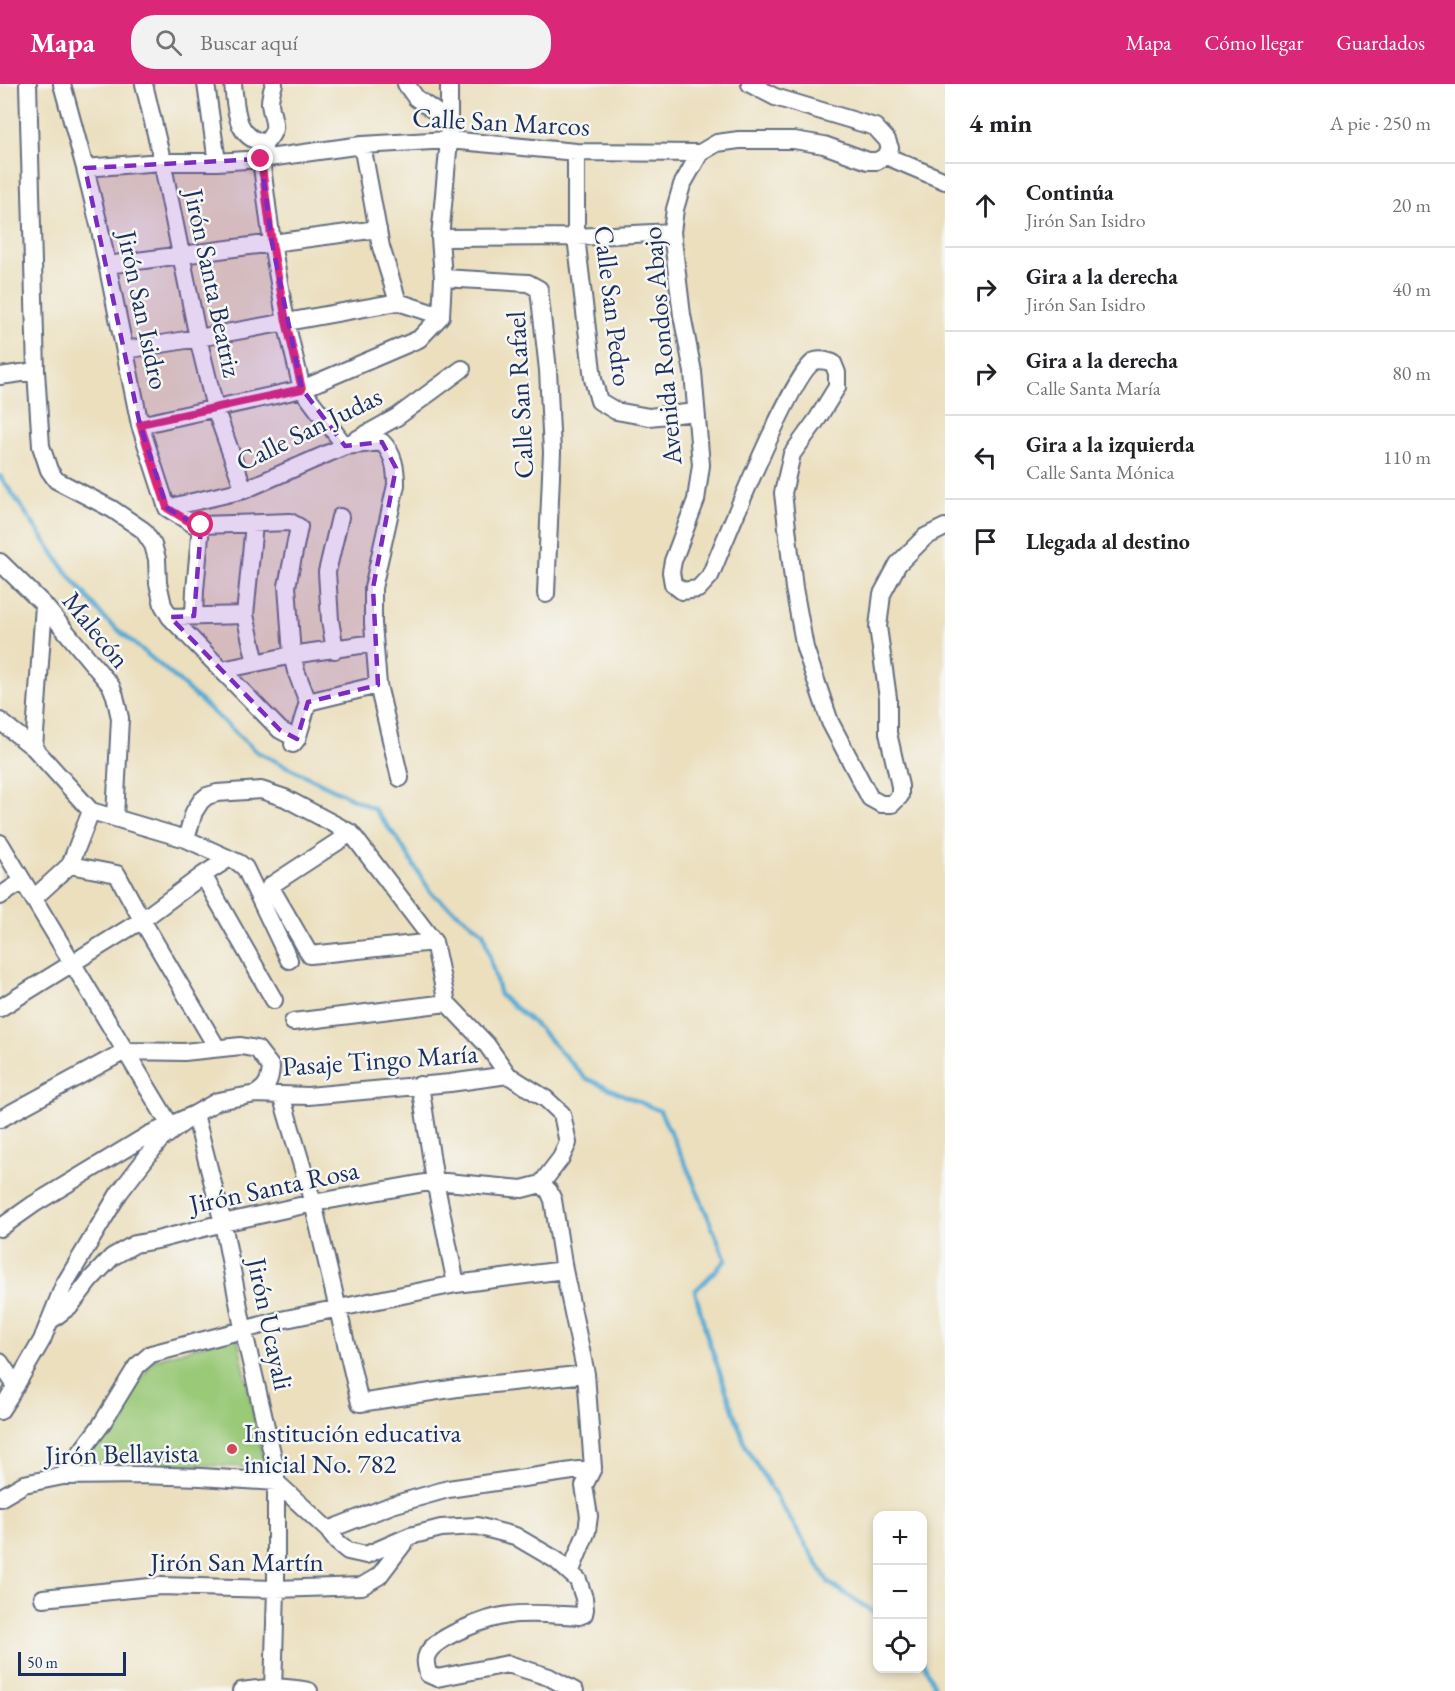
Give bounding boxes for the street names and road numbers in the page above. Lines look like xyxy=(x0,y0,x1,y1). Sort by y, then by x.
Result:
street label: Calle San Marcos xyxy=(411,99,591,144)
street label: Jirón Santa Beatriz xyxy=(176,184,251,381)
street label: Calle San Pedro xyxy=(586,224,641,388)
street label: Jirón San Isidro xyxy=(109,225,177,392)
street label: Avenida Rondos Abajo xyxy=(634,225,689,468)
street label: Calle San Rafael xyxy=(498,310,541,480)
street label: Calle San Judas xyxy=(230,378,388,479)
street label: Malecón xyxy=(55,584,138,675)
street label: Pasaje Tingo María xyxy=(281,1035,479,1084)
street label: Jirón Santa Rosa xyxy=(184,1151,362,1222)
street label: Jirón Ucayali xyxy=(239,1253,302,1394)
street label: Jirón Bellavista xyxy=(43,1435,199,1472)
street label: Jirón San Martín xyxy=(148,1544,324,1579)

